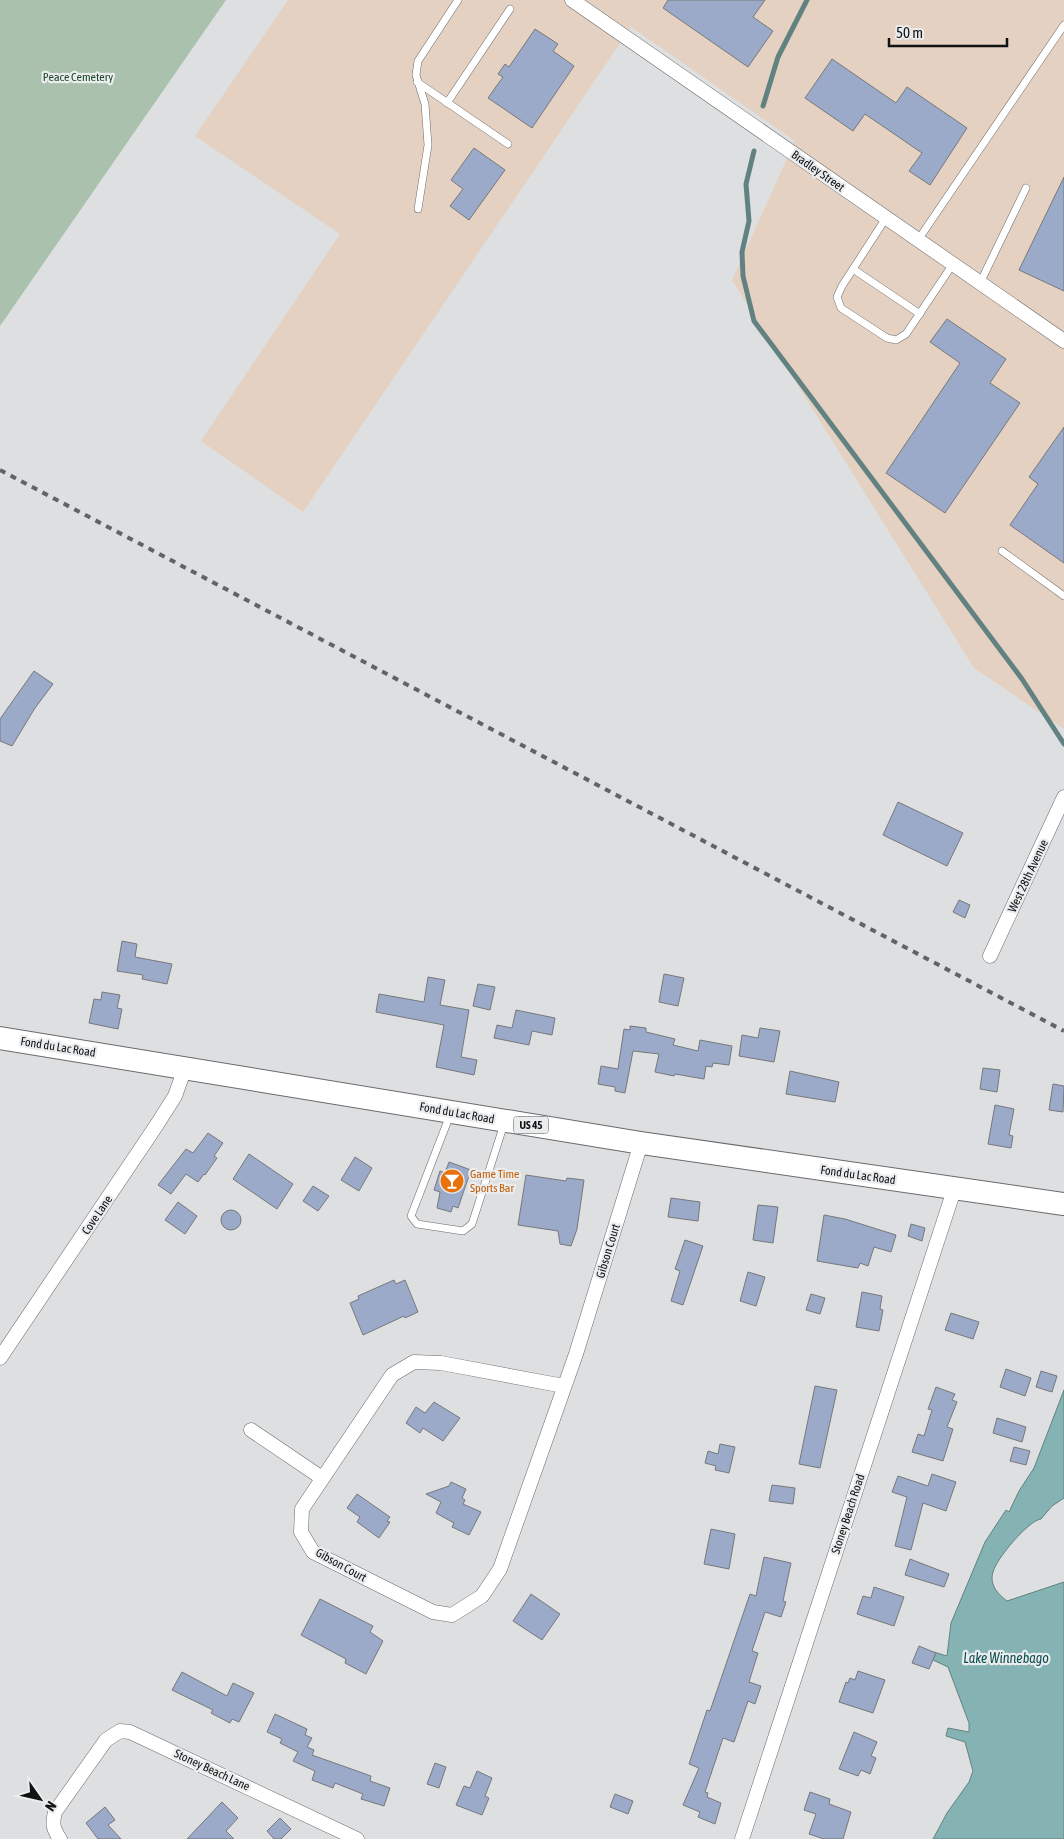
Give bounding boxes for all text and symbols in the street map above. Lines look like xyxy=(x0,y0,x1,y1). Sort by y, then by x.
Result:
scale bar xyxy=(889,15,1006,47)
text: 50 m xyxy=(896,24,923,41)
park label: Peace Cemetery xyxy=(43,70,113,84)
street label: Bradley Street xyxy=(789,148,848,195)
street label: West 28th Avenue xyxy=(1005,837,1051,915)
street label: Fond du Lac Road xyxy=(20,1034,96,1060)
street label: Fond du Lac Road xyxy=(418,1100,496,1126)
road number: US 45 xyxy=(514,1116,548,1134)
street label: Fond du Lac Road xyxy=(820,1163,896,1187)
place label: Game Time Sports Bar xyxy=(470,1167,520,1195)
bar icon: Game Time Sports Bar xyxy=(439,1168,465,1194)
street label: Cove Lane xyxy=(79,1193,115,1237)
street label: Gibson Court xyxy=(593,1222,623,1280)
street label: Stoney Beach Road xyxy=(828,1472,868,1556)
street label: Gibson Court xyxy=(313,1545,369,1585)
water label: Lake Winnebago xyxy=(963,1650,1049,1666)
street label: Stoney Beach Lane xyxy=(172,1746,252,1794)
north arrow xyxy=(15,1774,65,1824)
text: N xyxy=(42,1798,60,1814)

